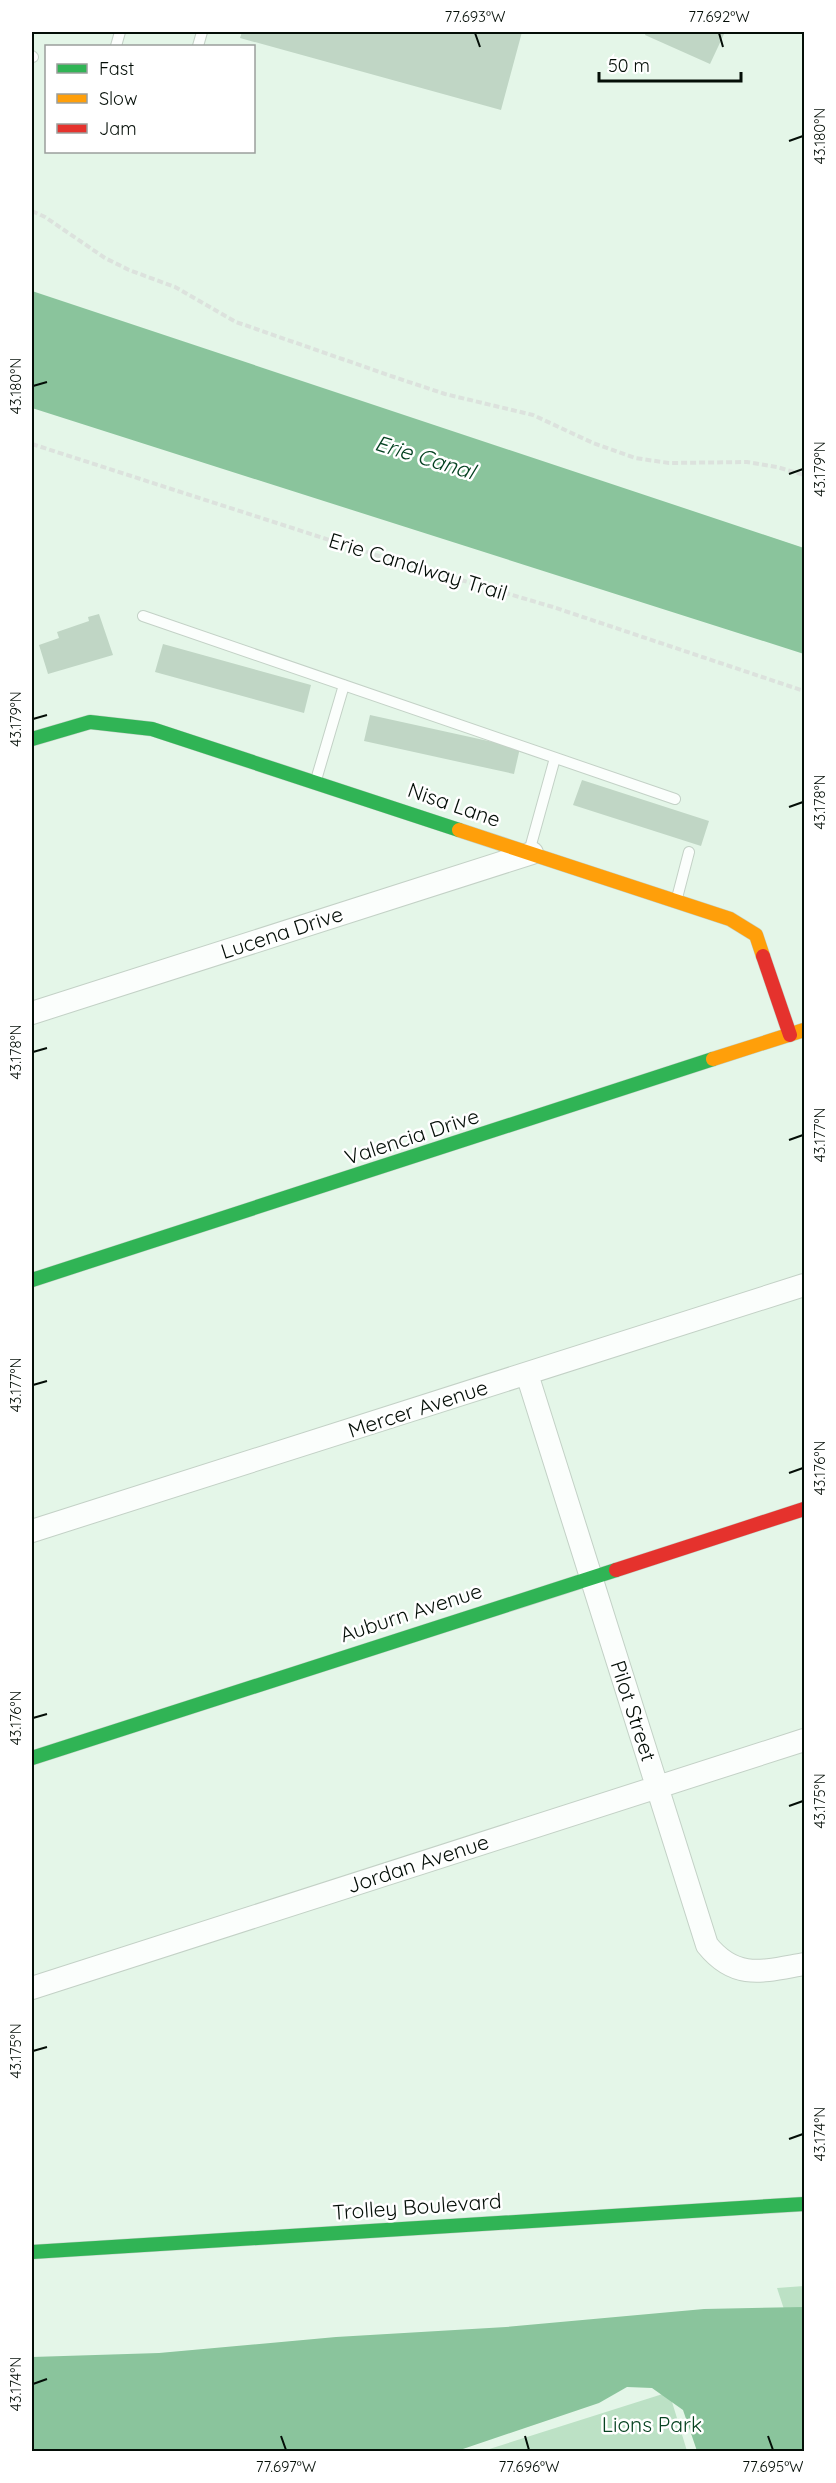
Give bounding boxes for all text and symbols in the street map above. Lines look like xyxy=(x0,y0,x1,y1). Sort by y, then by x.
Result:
text: 77.693°W xyxy=(445,7,506,26)
text: 77.692°W xyxy=(688,7,750,26)
legend xyxy=(45,45,255,153)
scale bar xyxy=(599,45,742,83)
text: 50 m xyxy=(608,54,650,77)
text: Fast xyxy=(99,57,134,80)
text: Slow xyxy=(99,87,137,110)
text: 43.180°N xyxy=(810,108,829,164)
text: Jam xyxy=(99,117,137,140)
text: 43.180°N xyxy=(6,358,25,414)
water label: Erie Canal xyxy=(372,429,481,486)
text: 43.179°N xyxy=(810,441,829,497)
street label: Erie Canalway Trail xyxy=(326,526,511,606)
text: 43.179°N xyxy=(6,691,25,747)
text: 43.178°N xyxy=(810,774,829,830)
street label: Nisa Lane xyxy=(405,776,504,832)
street label: Lucena Drive xyxy=(217,900,346,964)
text: 43.178°N xyxy=(6,1024,25,1080)
street label: Valencia Drive xyxy=(341,1102,482,1170)
text: 43.177°N xyxy=(810,1108,829,1162)
text: 43.177°N xyxy=(6,1358,25,1412)
street label: Mercer Avenue xyxy=(345,1373,491,1443)
text: 43.176°N xyxy=(810,1441,829,1495)
street label: Auburn Avenue xyxy=(336,1577,485,1647)
street label: Pilot Street xyxy=(605,1657,662,1764)
text: 43.176°N xyxy=(6,1691,25,1745)
text: 43.175°N xyxy=(810,1773,829,1829)
street label: Jordan Avenue xyxy=(344,1828,492,1898)
text: 43.175°N xyxy=(6,2023,25,2079)
text: 43.174°N xyxy=(810,2107,829,2161)
street label: Trolley Boulevard xyxy=(332,2187,502,2225)
text: 43.174°N xyxy=(6,2357,25,2411)
park label: Lions Park xyxy=(602,2411,702,2437)
text: 77.697°W xyxy=(256,2457,317,2476)
text: 77.696°W xyxy=(498,2457,560,2476)
text: 77.695°W xyxy=(742,2457,804,2476)

